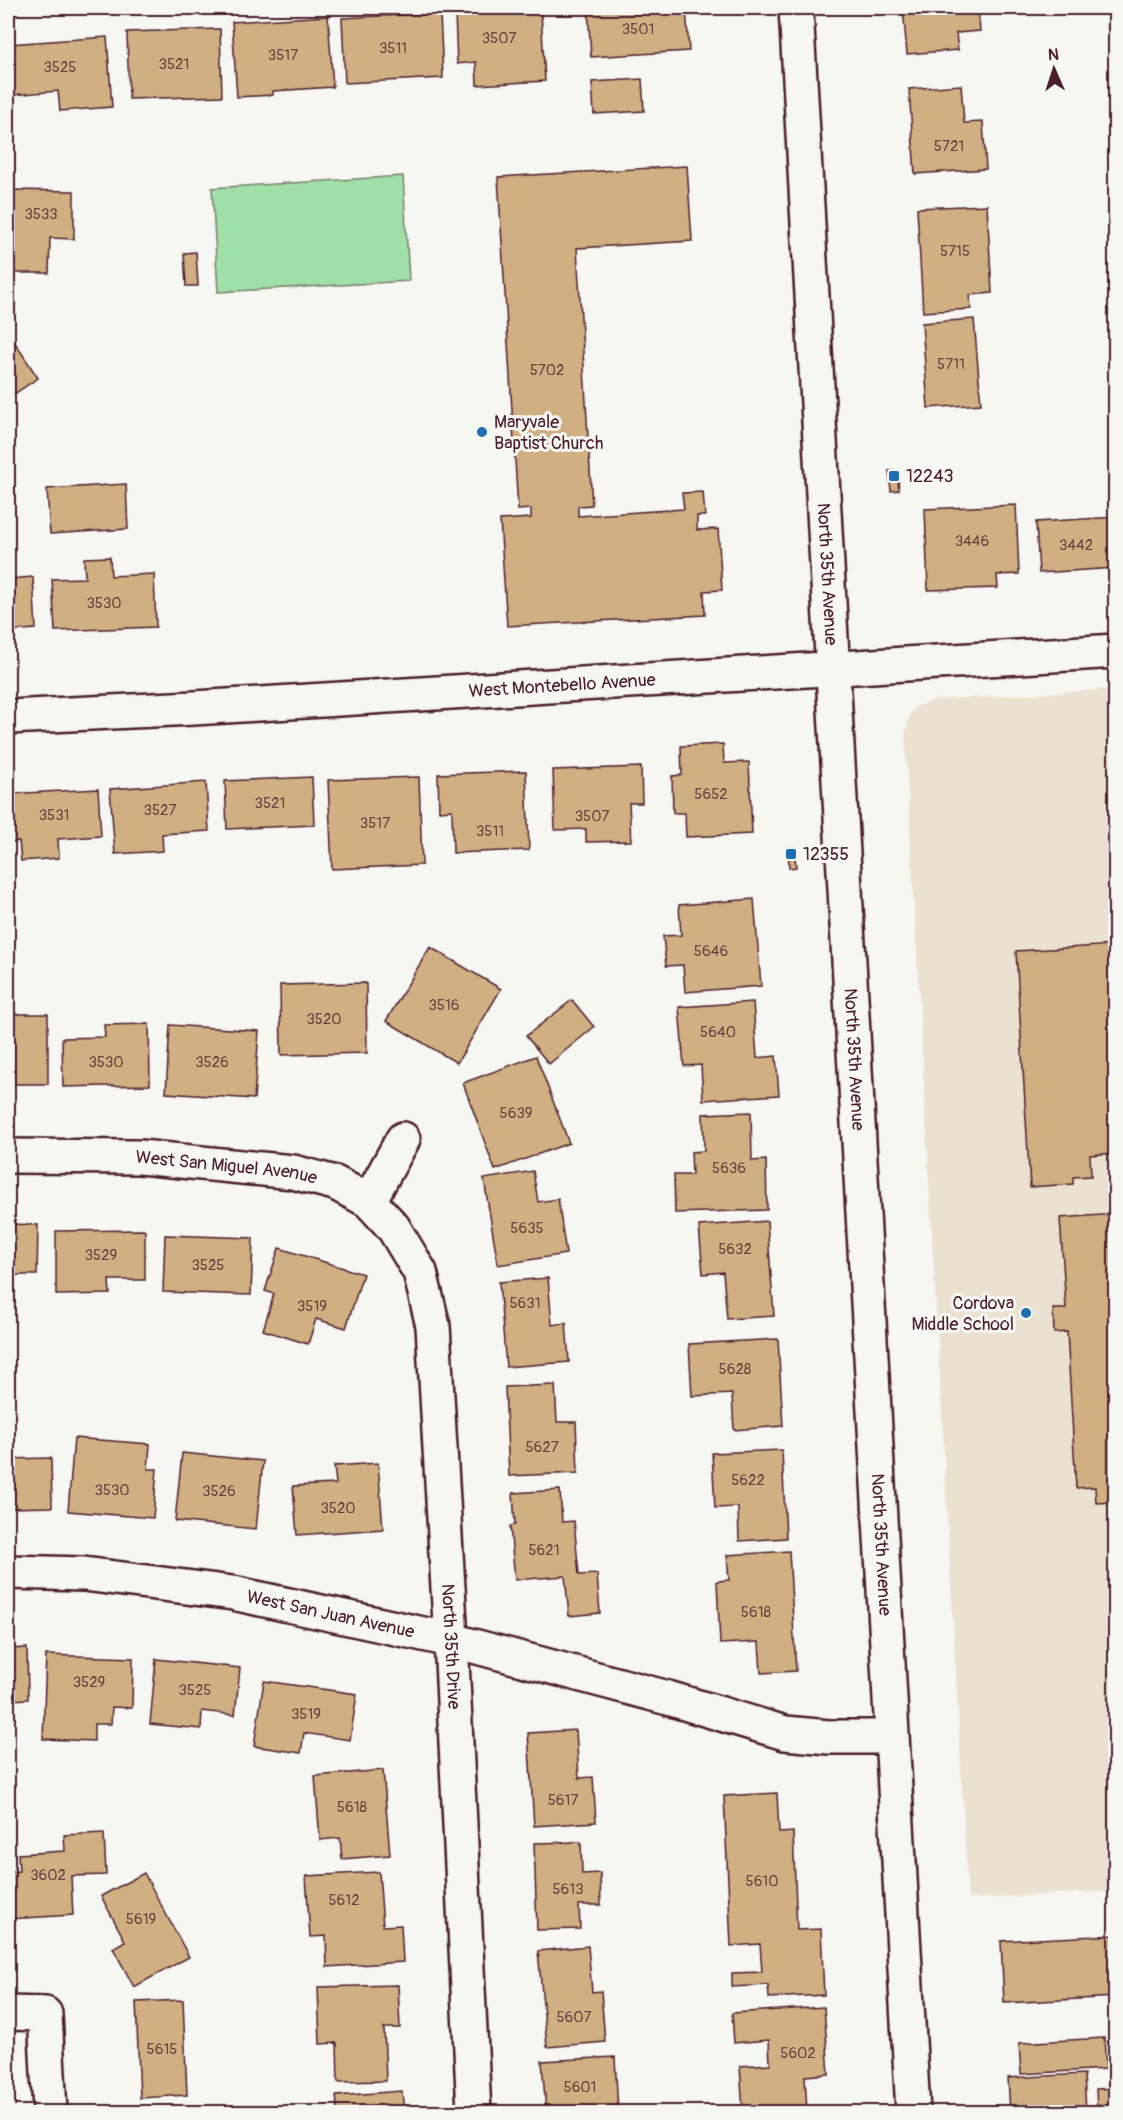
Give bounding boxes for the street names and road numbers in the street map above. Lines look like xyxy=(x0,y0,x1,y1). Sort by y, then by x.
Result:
street label: North 35th Avenue xyxy=(812,502,842,646)
street label: West Montebello Avenue xyxy=(468,668,656,703)
street label: North 35th Avenue xyxy=(839,988,869,1131)
street label: West San Miguel Avenue xyxy=(135,1146,320,1190)
street label: North 35th Avenue xyxy=(866,1473,896,1617)
street label: North 35th Drive xyxy=(436,1583,465,1710)
street label: West San Juan Avenue xyxy=(244,1585,417,1644)

